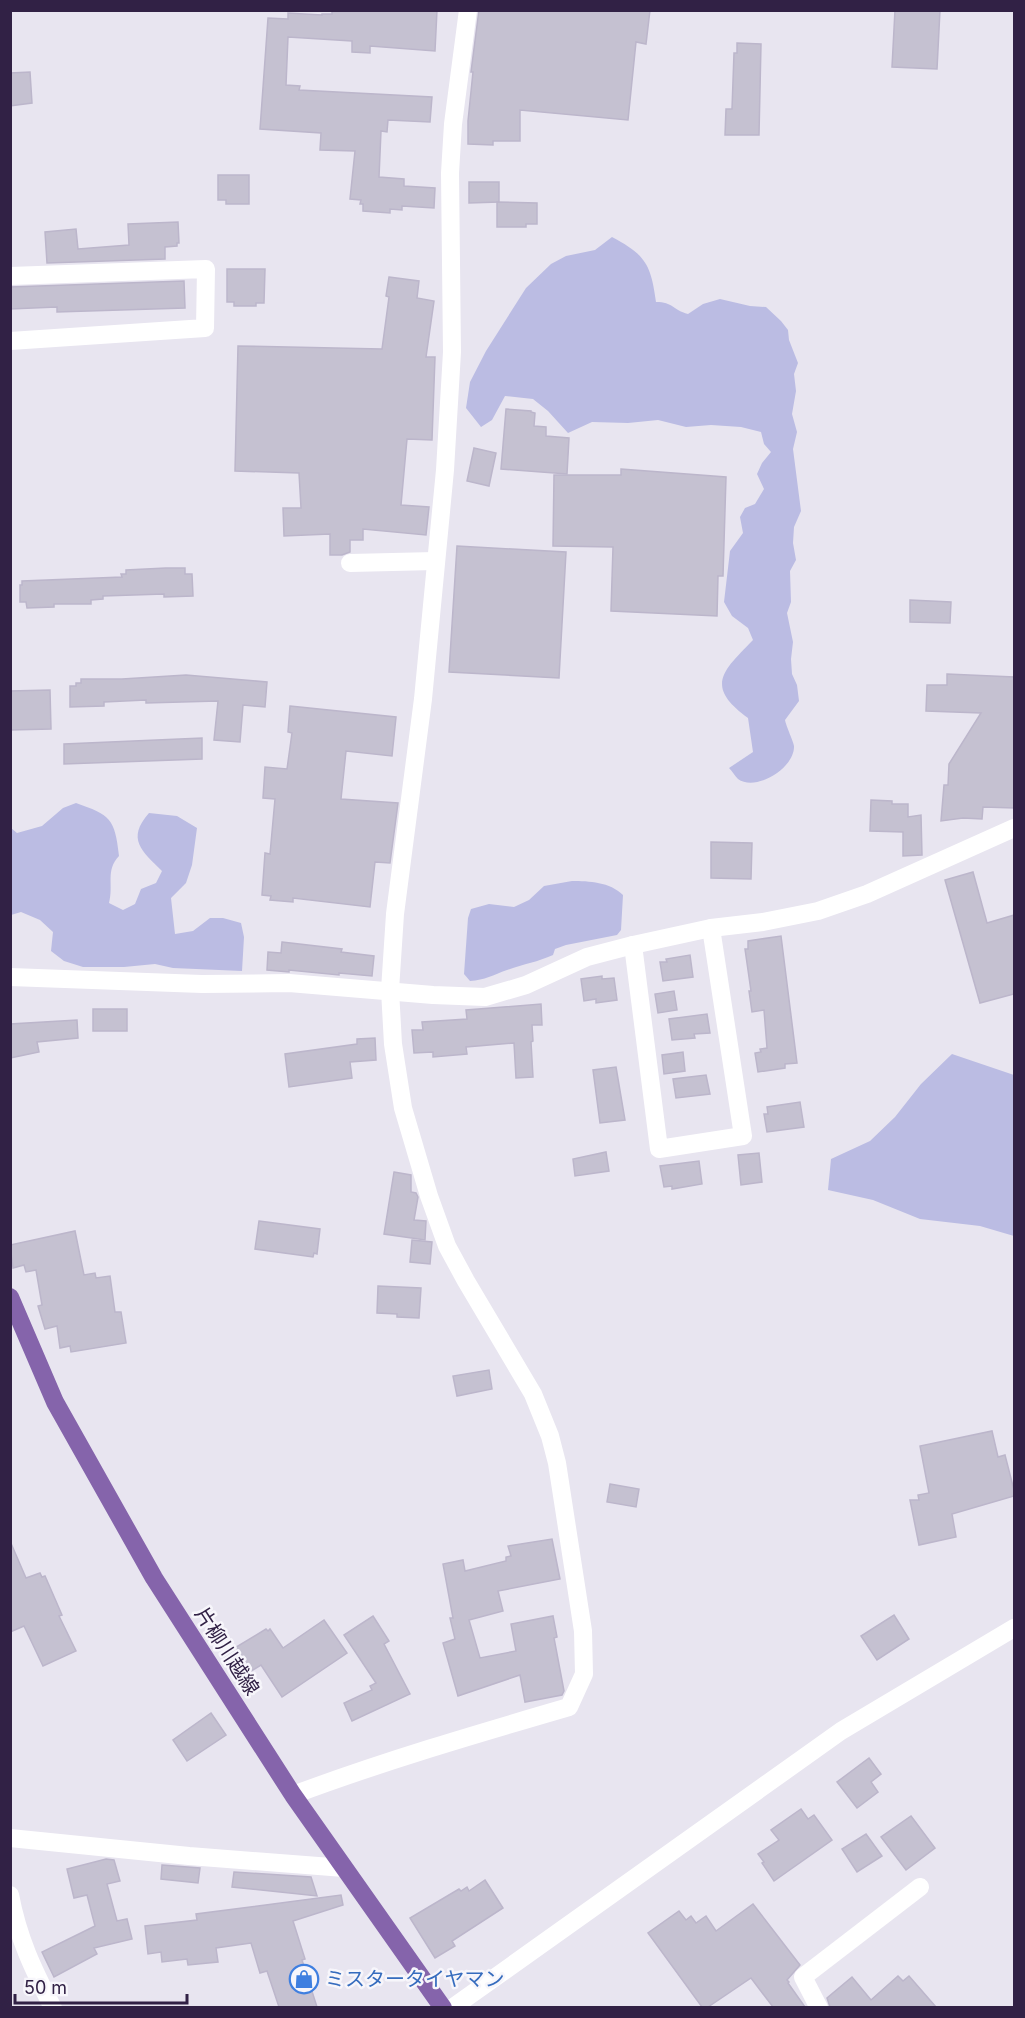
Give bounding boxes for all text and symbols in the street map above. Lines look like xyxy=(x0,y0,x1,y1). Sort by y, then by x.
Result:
street label: 片柳川越線 xyxy=(190,1603,264,1699)
shop icon: ミスタータイヤマン xyxy=(288,1963,320,1995)
scale bar xyxy=(15,1967,188,2005)
place label: ミスタータイヤマン xyxy=(325,1967,504,1991)
text: 50 m xyxy=(24,1977,67,1998)

